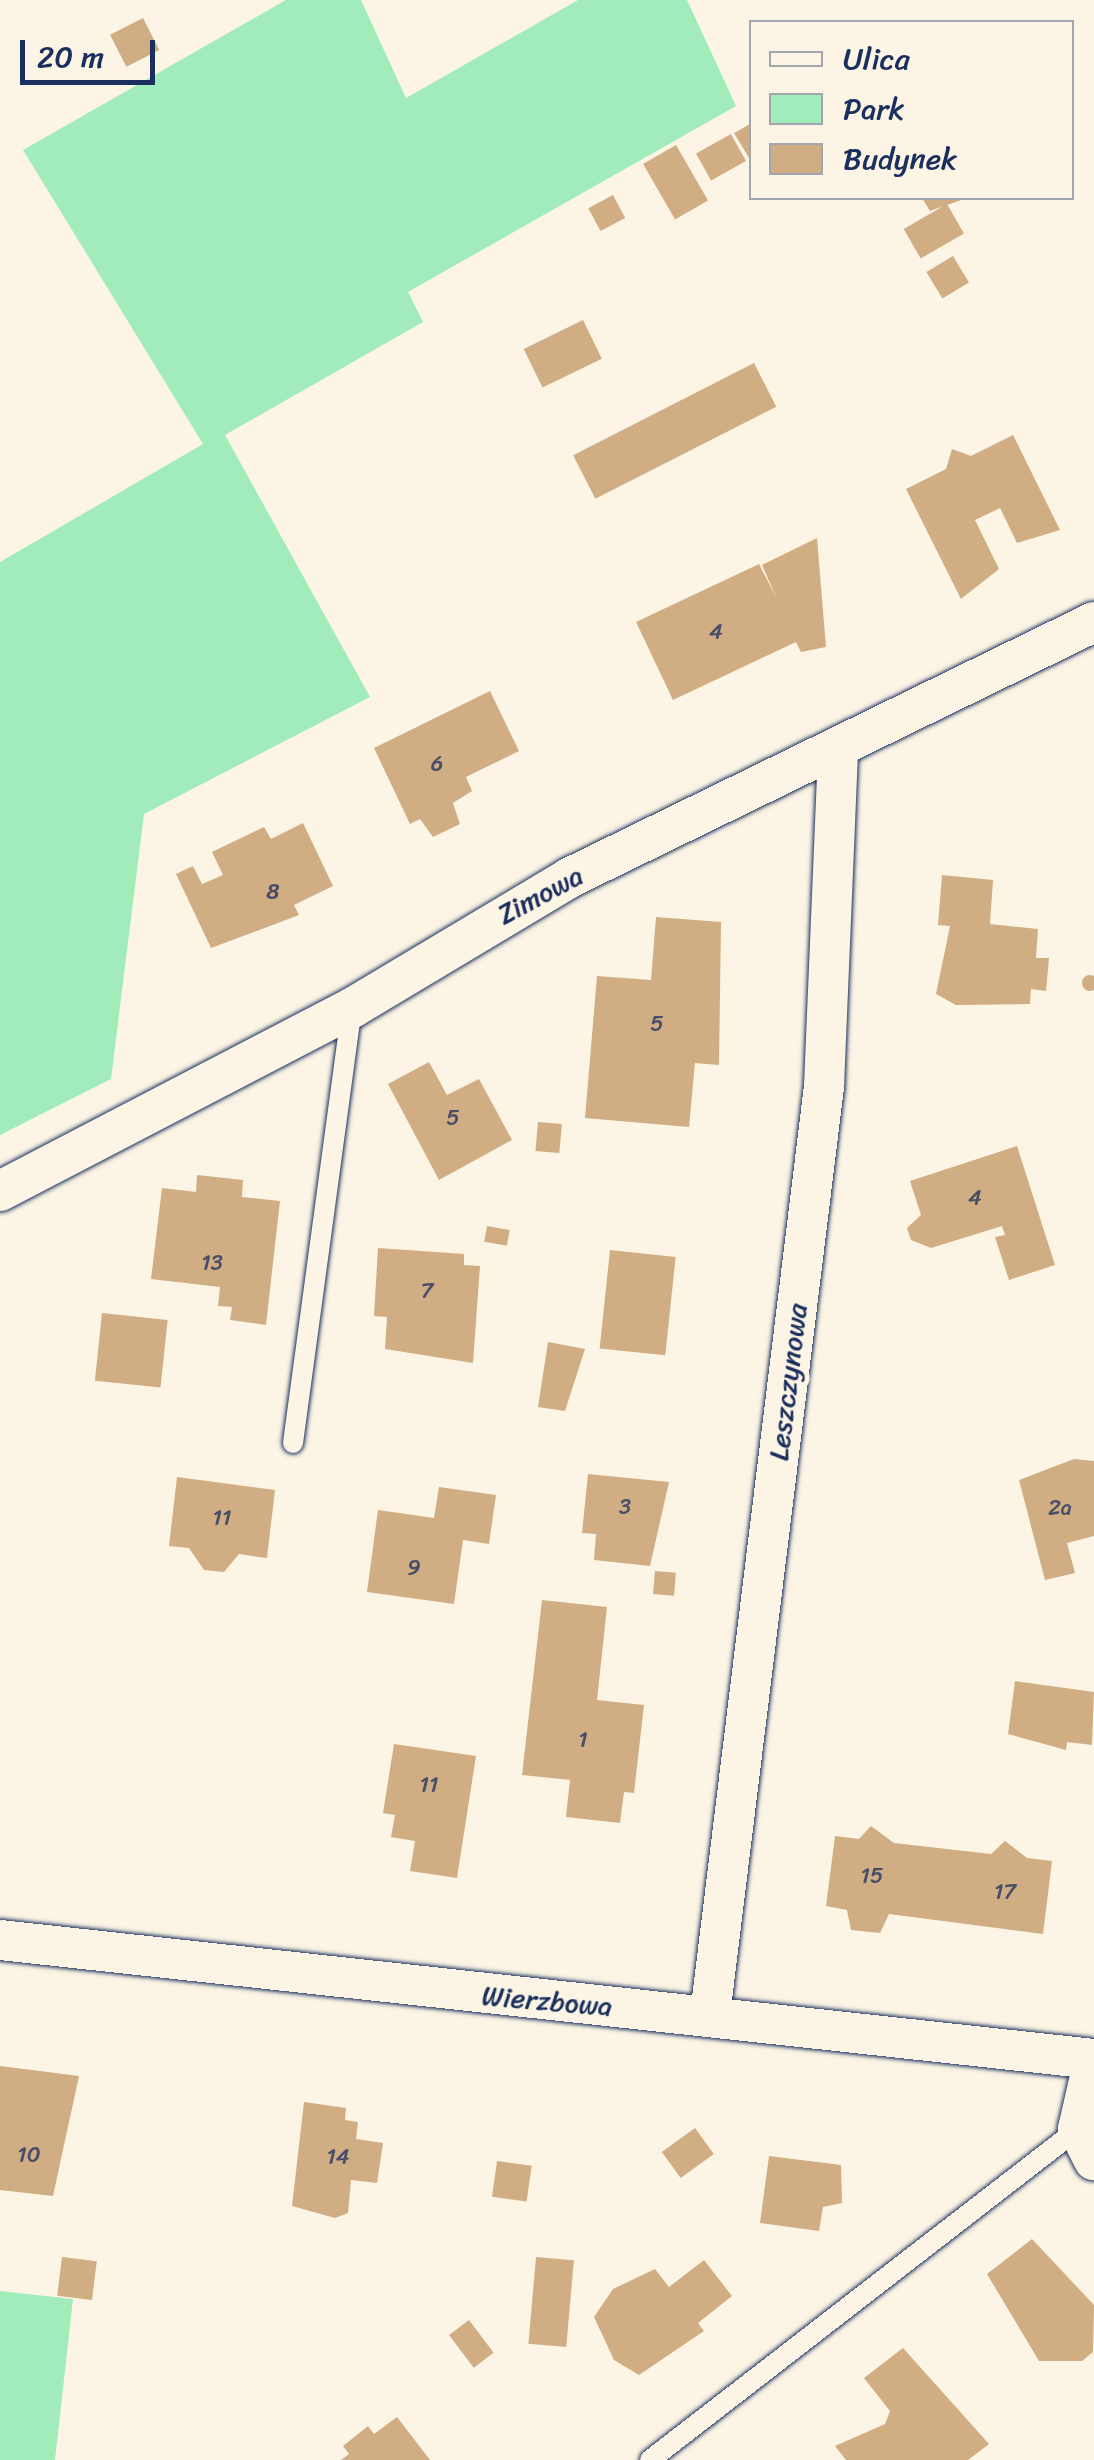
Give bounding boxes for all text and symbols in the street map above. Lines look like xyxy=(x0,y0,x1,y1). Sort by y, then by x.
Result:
scale bar xyxy=(25,20,160,82)
legend xyxy=(749,20,1074,200)
text: 20 m xyxy=(37,30,104,84)
text: Ulica xyxy=(843,32,910,86)
text: Park xyxy=(843,82,905,136)
text: Budynek xyxy=(843,132,957,186)
house number: 4 xyxy=(709,619,723,645)
house number: 6 xyxy=(431,751,443,777)
street label: Zimowa xyxy=(491,859,589,931)
house number: 8 xyxy=(266,879,280,905)
house number: 5 xyxy=(650,1011,664,1037)
house number: 5 xyxy=(446,1105,460,1131)
house number: 4 xyxy=(968,1185,982,1211)
house number: 13 xyxy=(201,1250,223,1276)
house number: 7 xyxy=(421,1278,433,1304)
street label: Leszczynowa xyxy=(762,1301,814,1463)
house number: 3 xyxy=(619,1494,631,1520)
house number: 2a xyxy=(1048,1495,1072,1521)
house number: 11 xyxy=(213,1505,231,1531)
house number: 9 xyxy=(407,1555,421,1581)
house number: 1 xyxy=(578,1727,588,1753)
house number: 11 xyxy=(420,1772,438,1798)
house number: 15 xyxy=(861,1863,883,1889)
house number: 17 xyxy=(994,1879,1016,1905)
street label: Wierzbowa xyxy=(480,1979,614,2023)
house number: 10 xyxy=(17,2142,41,2168)
house number: 14 xyxy=(326,2144,350,2170)

